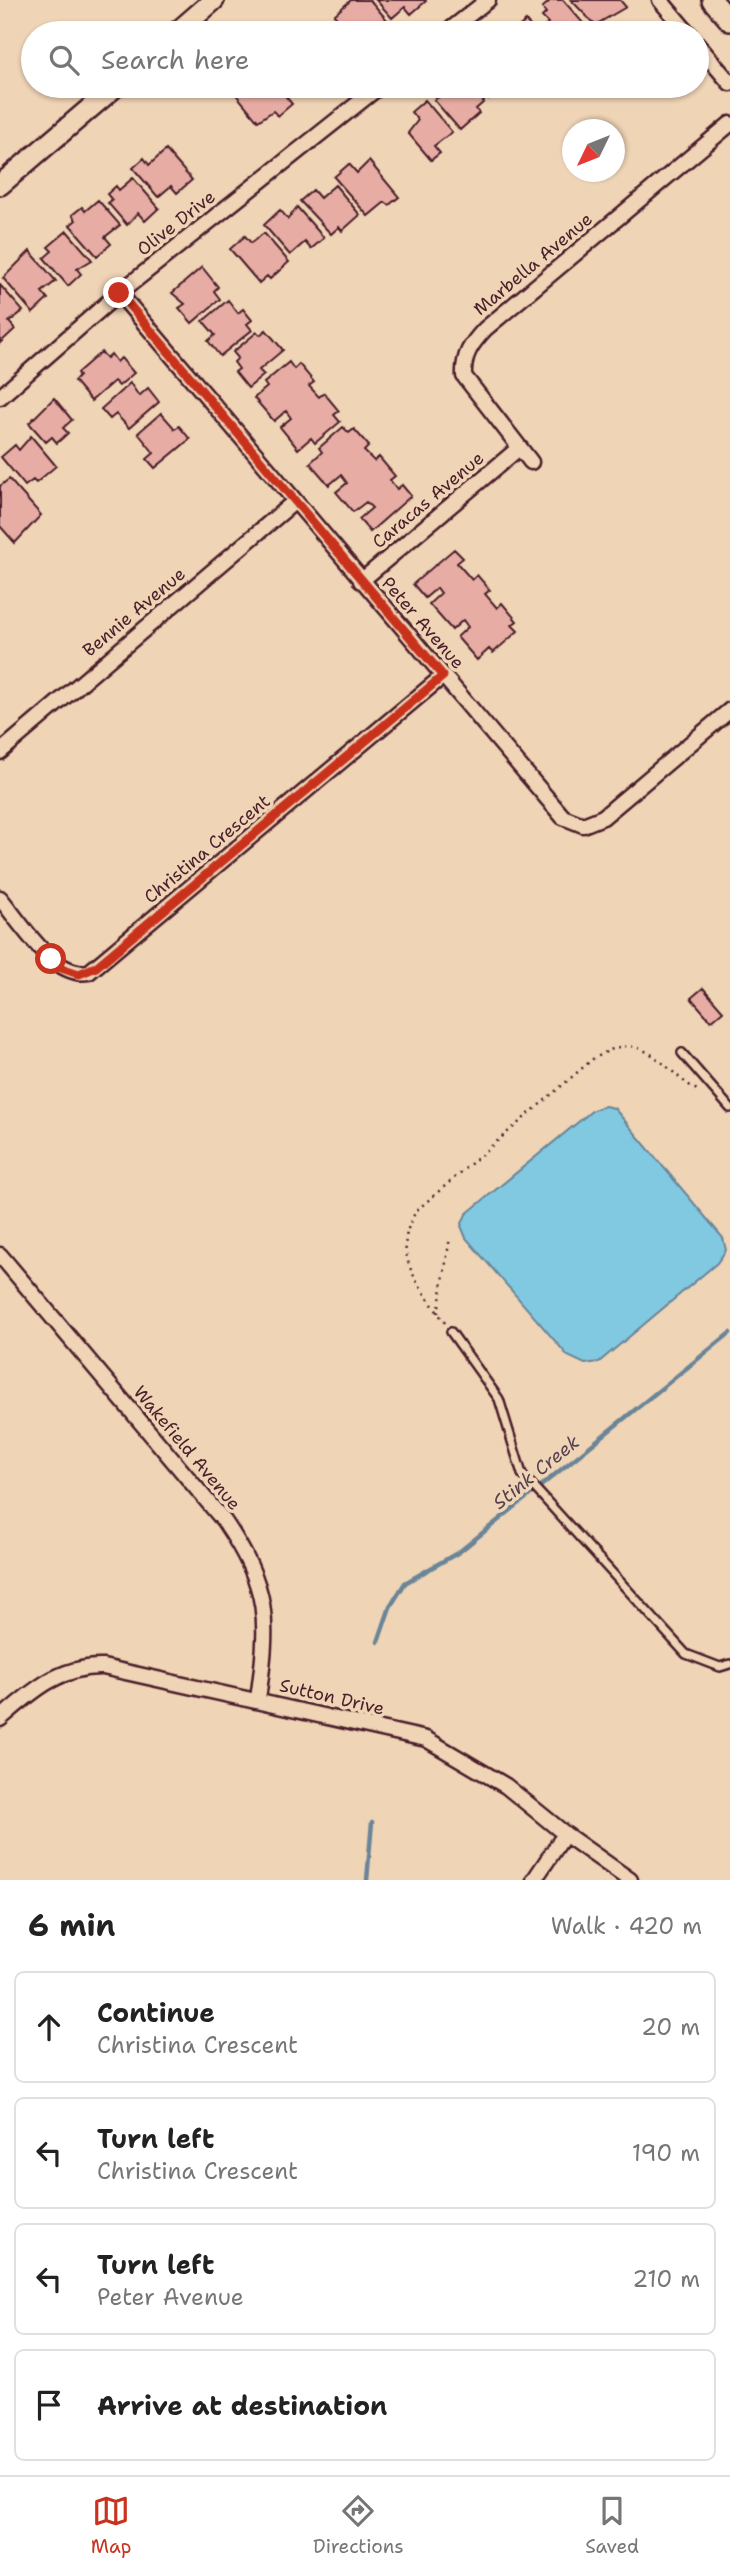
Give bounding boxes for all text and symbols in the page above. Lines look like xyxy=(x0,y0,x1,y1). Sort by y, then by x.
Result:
search box xyxy=(21,21,709,98)
icon: search xyxy=(45,41,83,79)
text: Search here xyxy=(101,42,250,77)
north arrow xyxy=(562,119,625,182)
street label: Olive Drive xyxy=(132,185,220,261)
street label: Marbella Avenue xyxy=(468,207,598,321)
route end xyxy=(103,277,134,308)
street label: Caracas Avenue xyxy=(367,446,489,554)
street label: Bennie Avenue xyxy=(78,562,190,662)
street label: Peter Avenue xyxy=(376,572,470,674)
street label: Christina Crescent xyxy=(139,789,275,909)
route start xyxy=(35,943,66,974)
street label: Wakefield Avenue xyxy=(128,1381,246,1515)
water label: Stink Creek xyxy=(487,1429,585,1515)
street label: Sutton Drive xyxy=(277,1673,387,1721)
text: 6 min xyxy=(28,1905,115,1946)
text: Walk · 420 m xyxy=(551,1911,702,1941)
text: Continue xyxy=(97,1995,215,2030)
icon: ahead xyxy=(30,2008,68,2046)
text: 20 m xyxy=(641,2012,700,2042)
text: Christina Crescent xyxy=(97,2030,298,2060)
text: Turn left xyxy=(97,2121,214,2156)
icon: left xyxy=(30,2134,68,2172)
text: 190 m xyxy=(632,2138,700,2168)
text: Christina Crescent xyxy=(97,2156,298,2186)
text: Turn left xyxy=(97,2247,214,2282)
icon: left xyxy=(30,2260,68,2298)
text: 210 m xyxy=(632,2264,700,2294)
text: Peter Avenue xyxy=(97,2282,244,2312)
icon: arrive xyxy=(30,2386,68,2424)
text: Arrive at destination xyxy=(97,2388,387,2423)
tab: Map xyxy=(91,2492,131,2559)
tab: Directions xyxy=(313,2492,404,2559)
tab: Saved xyxy=(585,2492,639,2559)

